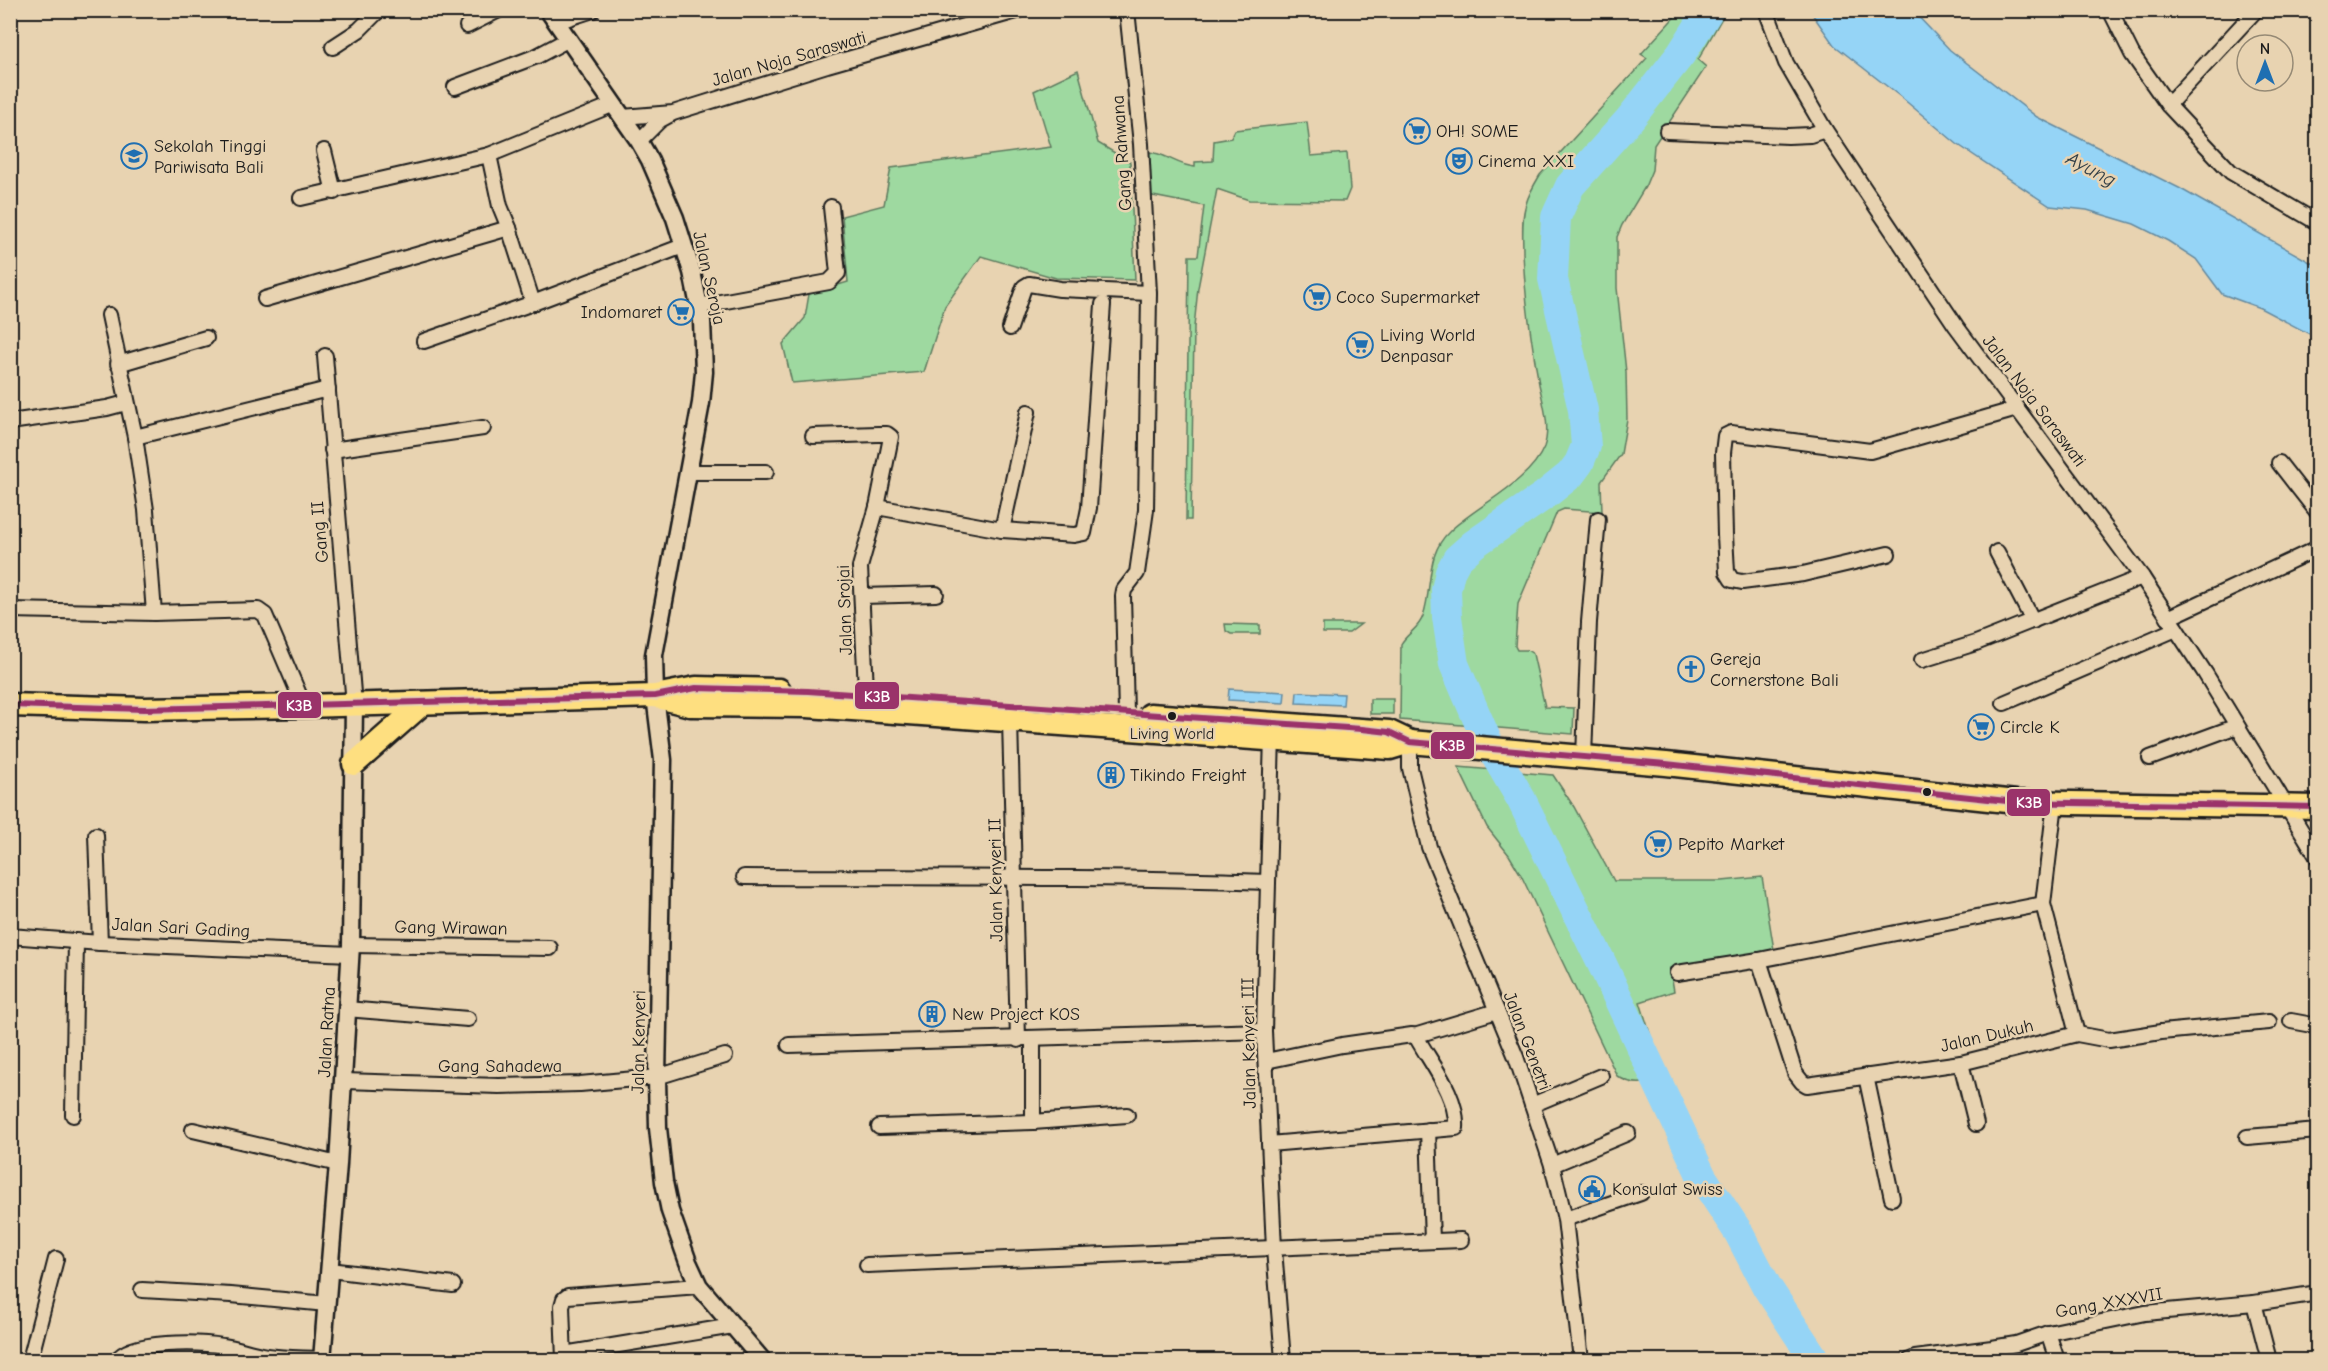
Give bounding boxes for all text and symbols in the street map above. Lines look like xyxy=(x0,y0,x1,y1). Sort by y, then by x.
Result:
street label: Jalan Noja Saraswati xyxy=(710,27,868,91)
north arrow xyxy=(2235,33,2295,93)
text: N xyxy=(2260,40,2270,58)
street label: Gang Rahwana xyxy=(1107,94,1137,212)
supermarket icon: OH! SOME xyxy=(1402,116,1432,146)
place label: OH! SOME xyxy=(1436,121,1519,142)
place label: Sekolah Tinggi Pariwisata Bali xyxy=(154,136,266,178)
school or university icon: Sekolah Tinggi Pariwisata Bali xyxy=(119,141,149,171)
theatre icon: Cinema XXI xyxy=(1444,146,1474,176)
water label: Ayung xyxy=(2061,146,2120,192)
place label: Cinema XXI xyxy=(1478,151,1574,172)
street label: Jalan Seroja xyxy=(688,229,730,327)
supermarket icon: Coco Supermarket xyxy=(1302,282,1332,312)
place label: Coco Supermarket xyxy=(1336,287,1480,308)
supermarket icon: Indomaret xyxy=(666,297,696,327)
place label: Indomaret xyxy=(581,302,663,323)
place label: Living World Denpasar xyxy=(1380,325,1475,367)
supermarket icon: Living World Denpasar xyxy=(1345,330,1375,360)
street label: Jalan Noja Saraswati xyxy=(1978,331,2090,471)
street label: Gang II xyxy=(307,500,333,564)
street label: Jalan Srojai xyxy=(833,564,857,656)
place label: Gereja Cornerstone Bali xyxy=(1710,649,1839,691)
church icon: Gereja Cornerstone Bali xyxy=(1676,654,1706,684)
line badge: K3B xyxy=(854,681,900,710)
text: K3B xyxy=(864,688,891,706)
line badge: K3B xyxy=(277,691,322,719)
text: K3B xyxy=(286,697,313,715)
marker: Living World xyxy=(1166,710,1178,722)
supermarket icon: Circle K xyxy=(1966,712,1996,742)
place label: Circle K xyxy=(2000,717,2059,738)
place label: Living World xyxy=(1130,725,1214,743)
line badge: K3B xyxy=(1430,731,1475,760)
text: K3B xyxy=(1439,737,1466,755)
building icon: Tikindo Freight xyxy=(1096,760,1126,790)
place label: Tikindo Freight xyxy=(1130,765,1247,786)
unlabelled marker xyxy=(1921,786,1933,798)
line badge: K3B xyxy=(2006,788,2051,817)
text: K3B xyxy=(2016,794,2043,812)
street label: Jalan Kenyeri II xyxy=(984,818,1008,942)
supermarket icon: Pepito Market xyxy=(1643,829,1673,859)
place label: Pepito Market xyxy=(1678,834,1785,855)
street label: Jalan Sari Gading xyxy=(111,914,251,942)
street label: Gang Wirawan xyxy=(394,917,508,939)
street label: Jalan Kenyeri III xyxy=(1237,977,1261,1109)
street label: Jalan Ratna xyxy=(314,986,340,1078)
street label: Jalan Genetri xyxy=(1499,989,1555,1093)
street label: Jalan Kenyeri xyxy=(628,990,650,1094)
building icon: New Project KOS xyxy=(917,999,947,1029)
place label: New Project KOS xyxy=(952,1004,1080,1025)
street label: Jalan Dukuh xyxy=(1938,1015,2036,1057)
street label: Gang Sahadewa xyxy=(438,1056,562,1077)
public building icon: Konsulat Swiss xyxy=(1577,1174,1607,1204)
place label: Konsulat Swiss xyxy=(1612,1179,1722,1200)
street label: Gang XXXVII xyxy=(2054,1283,2164,1323)

